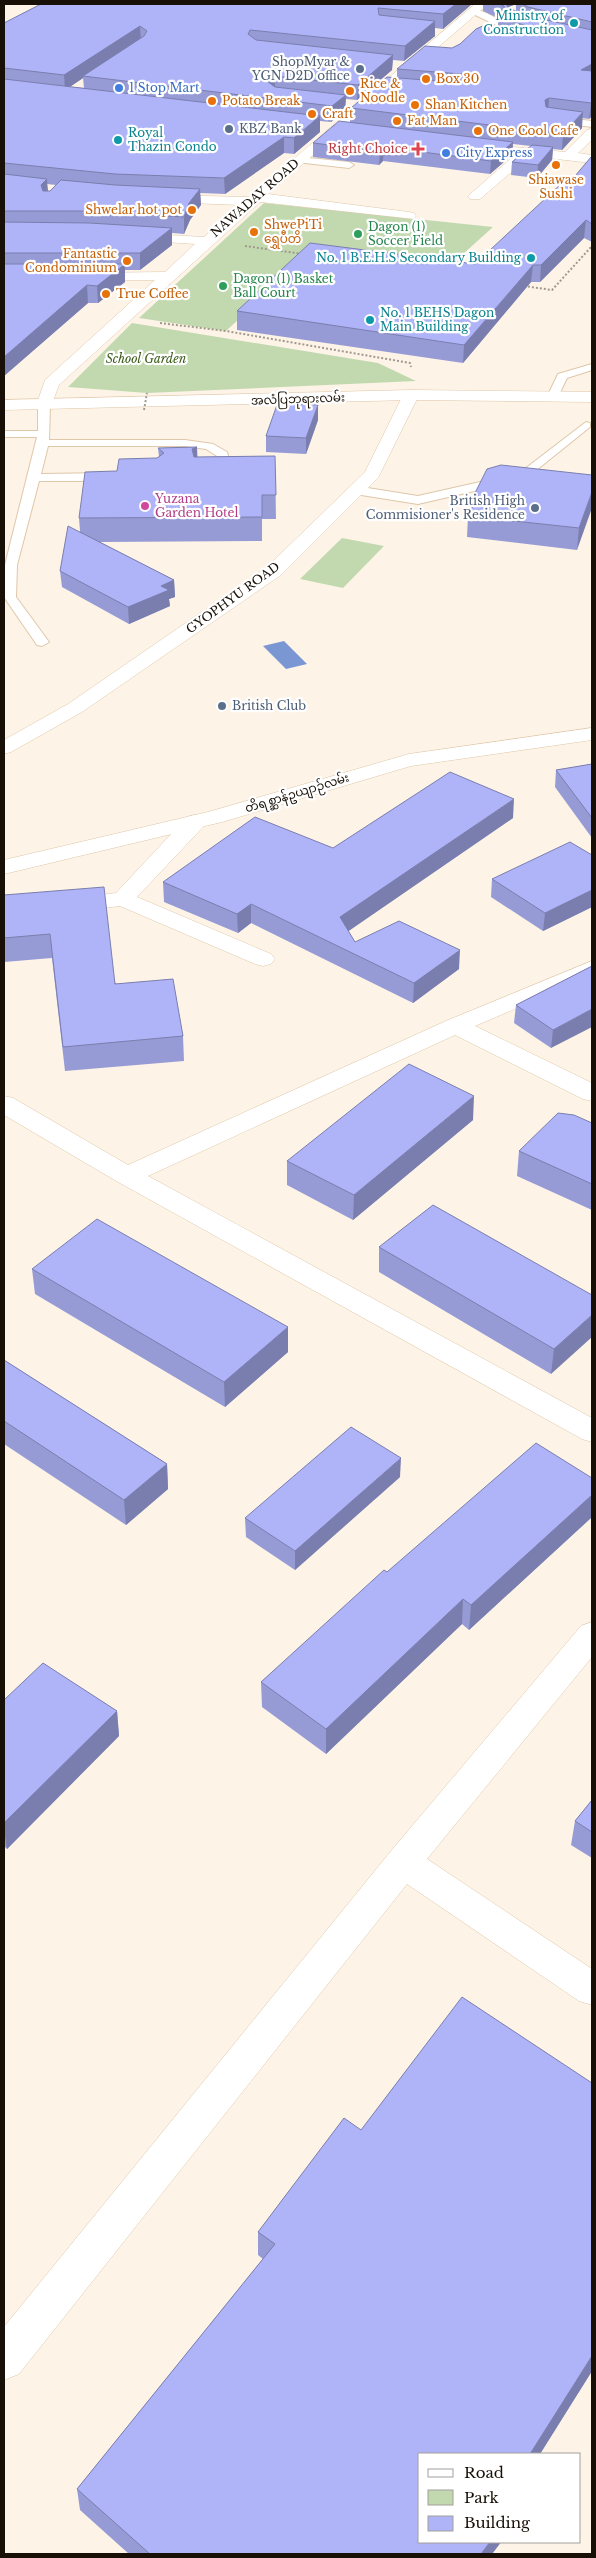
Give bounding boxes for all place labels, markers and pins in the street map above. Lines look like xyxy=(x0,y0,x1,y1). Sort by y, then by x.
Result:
place label: Ministry of Construction xyxy=(483,8,566,37)
marker: Ministry of Construction xyxy=(568,17,580,29)
place label: ShopMyar & YGN D2D office xyxy=(251,54,350,83)
marker: ShopMyar & YGN D2D office xyxy=(354,63,366,75)
place label: Box 30 xyxy=(436,71,479,86)
marker: Box 30 xyxy=(420,73,432,85)
place label: Rice & Noodle xyxy=(360,76,405,105)
place label: 1 Stop Mart xyxy=(129,80,200,95)
marker: 1 Stop Mart xyxy=(113,82,125,94)
marker: Rice & Noodle xyxy=(344,85,356,97)
place label: Potato Break xyxy=(222,93,301,108)
marker: Potato Break xyxy=(206,95,218,107)
place label: Shan Kitchen xyxy=(425,97,507,112)
marker: Shan Kitchen xyxy=(409,99,421,111)
place label: Craft xyxy=(322,106,354,121)
marker: Craft xyxy=(306,108,318,120)
place label: Fat Man xyxy=(407,113,457,128)
marker: Fat Man xyxy=(391,115,403,127)
place label: KBZ Bank xyxy=(239,121,302,136)
marker: KBZ Bank xyxy=(223,123,235,135)
place label: One Cool Cafe xyxy=(488,123,579,138)
place label: Royal Thazin Condo xyxy=(128,125,217,154)
marker: One Cool Cafe xyxy=(472,125,484,137)
marker: Royal Thazin Condo xyxy=(112,134,124,146)
place label: Right Choice xyxy=(328,141,408,156)
marker: Right Choice xyxy=(412,143,424,155)
place label: City Express xyxy=(456,145,533,160)
marker: City Express xyxy=(440,147,452,159)
marker: Shiawase Sushi xyxy=(550,159,562,171)
place label: Shiawase Sushi xyxy=(528,172,584,201)
place label: Shwelar hot pot xyxy=(85,202,182,217)
marker: Shwelar hot pot xyxy=(186,204,198,216)
place label: ShwePiTi ရွှေပီတိ xyxy=(264,217,322,249)
place label: Dagon (1) Soccer Field xyxy=(368,219,443,248)
marker: ShwePiTi ရွှေပီတိ xyxy=(248,226,260,238)
marker: Dagon (1) Soccer Field xyxy=(352,228,364,240)
place label: Fantastic Condominium xyxy=(25,246,118,275)
place label: No. 1 B.E.H.S Secondary Building xyxy=(316,250,522,265)
marker: No. 1 B.E.H.S Secondary Building xyxy=(525,252,537,264)
marker: Fantastic Condominium xyxy=(121,255,133,267)
place label: Dagon (1) Basket Ball Court xyxy=(233,271,334,300)
marker: Dagon (1) Basket Ball Court xyxy=(217,280,229,292)
place label: True Coffee xyxy=(116,286,189,301)
marker: True Coffee xyxy=(100,288,112,300)
place label: No. 1 BEHS Dagon Main Building xyxy=(380,305,494,334)
marker: No. 1 BEHS Dagon Main Building xyxy=(364,314,376,326)
place label: Yuzana Garden Hotel xyxy=(154,491,238,520)
place label: British High Commisioner's Residence xyxy=(366,493,525,522)
marker: Yuzana Garden Hotel xyxy=(139,500,151,512)
marker: British High Commisioner's Residence xyxy=(529,502,541,514)
place label: British Club xyxy=(232,698,306,713)
marker: British Club xyxy=(216,700,228,712)

